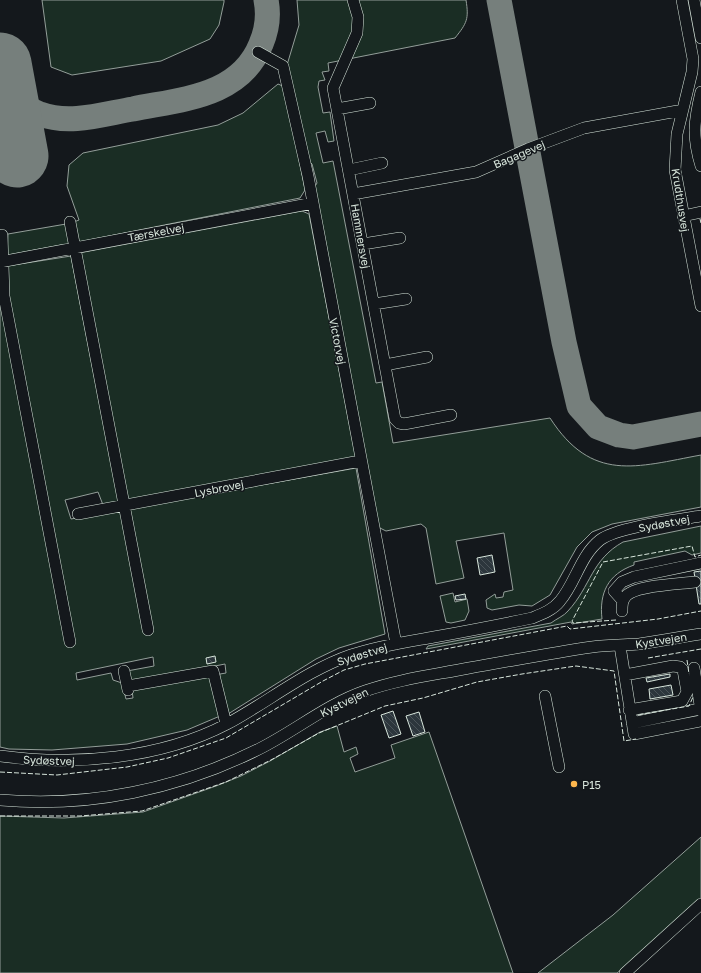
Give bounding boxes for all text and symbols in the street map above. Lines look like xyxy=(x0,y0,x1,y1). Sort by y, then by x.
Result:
street label: Bagagevej xyxy=(491,137,547,171)
street label: Krudthusvej xyxy=(670,167,692,233)
street label: Hammersvej xyxy=(349,202,373,270)
street label: Tærskelvej xyxy=(127,220,185,244)
street label: Victorvej xyxy=(327,317,349,365)
street label: Lysbrovej xyxy=(193,477,245,499)
street label: Sydøstvej xyxy=(637,512,691,534)
street label: Kystvejen xyxy=(634,629,688,651)
street label: Sydøstvej xyxy=(335,640,389,668)
street label: Kystvejen xyxy=(318,685,370,719)
street label: Sydøstvej xyxy=(23,753,75,767)
place label: P15 xyxy=(582,778,601,791)
marker: P15 xyxy=(569,779,579,789)

